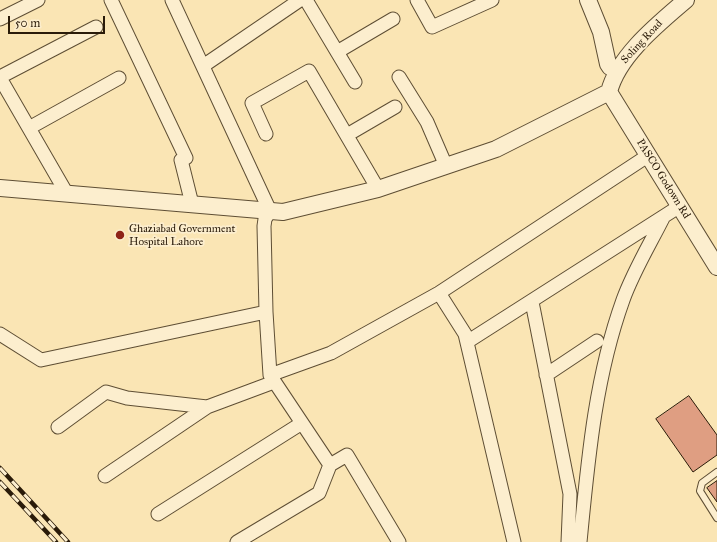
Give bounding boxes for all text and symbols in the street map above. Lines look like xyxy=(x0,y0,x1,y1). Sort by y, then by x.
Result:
scale bar xyxy=(10,8,107,34)
text: 50 m xyxy=(15,16,40,30)
street label: Soling Road xyxy=(618,17,666,67)
street label: PASCO Godown Rd xyxy=(633,137,693,221)
place label: Ghaziabad Government Hospital Lahore xyxy=(129,222,235,248)
marker: Ghaziabad Government Hospital Lahore xyxy=(114,229,126,241)

